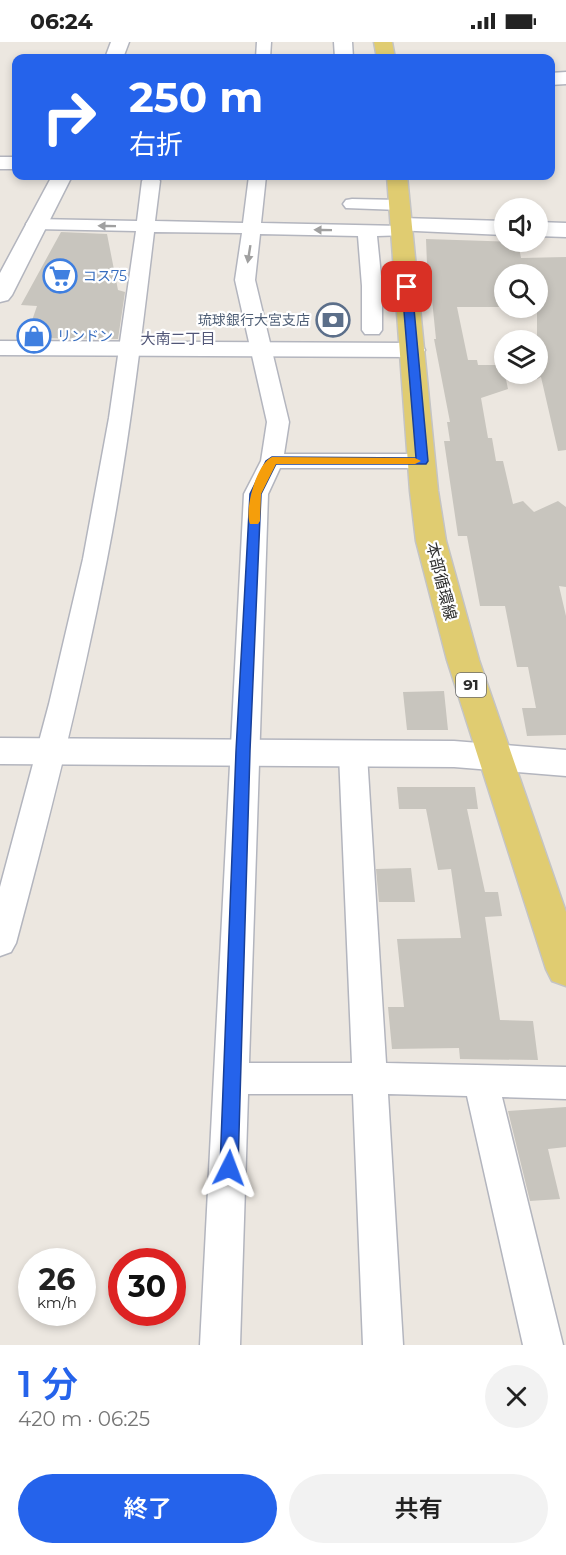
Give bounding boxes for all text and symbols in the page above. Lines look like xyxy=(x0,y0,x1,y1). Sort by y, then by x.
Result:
text: 06:24 xyxy=(30,8,93,35)
text: 250 m xyxy=(129,71,263,123)
icon: right xyxy=(30,78,108,156)
text: 右折 xyxy=(129,128,183,161)
map controls xyxy=(494,198,548,384)
button: sound xyxy=(494,198,548,252)
one-way arrow xyxy=(97,221,116,231)
one-way arrow xyxy=(313,225,332,235)
one-way arrow xyxy=(244,245,253,264)
supermarket icon: コス75 xyxy=(42,258,78,294)
pin xyxy=(381,261,432,312)
button: search xyxy=(494,264,548,318)
place label: コス75 xyxy=(83,267,127,285)
icon: arrive xyxy=(390,270,423,303)
bank icon: 琉球銀行大宮支店 xyxy=(315,302,351,338)
place label: 琉球銀行大宮支店 xyxy=(198,311,310,329)
shop icon: リンドン xyxy=(16,318,52,354)
place label: リンドン xyxy=(57,327,113,345)
district label: 大南二丁目 xyxy=(140,329,216,348)
button: layers xyxy=(494,330,548,384)
street label: 本部循環線 xyxy=(423,540,460,622)
road number: 91 xyxy=(456,673,486,697)
position arrow xyxy=(197,1136,261,1200)
speed limit sign: 30 xyxy=(108,1248,186,1326)
text: 26 xyxy=(39,1261,75,1298)
text: km/h xyxy=(37,1293,77,1312)
text: 1 分 xyxy=(18,1362,78,1406)
button: close xyxy=(485,1365,548,1428)
text: 420 m · 06:25 xyxy=(18,1407,150,1431)
button: 終了 xyxy=(18,1474,277,1543)
button: 共有 xyxy=(289,1474,548,1543)

